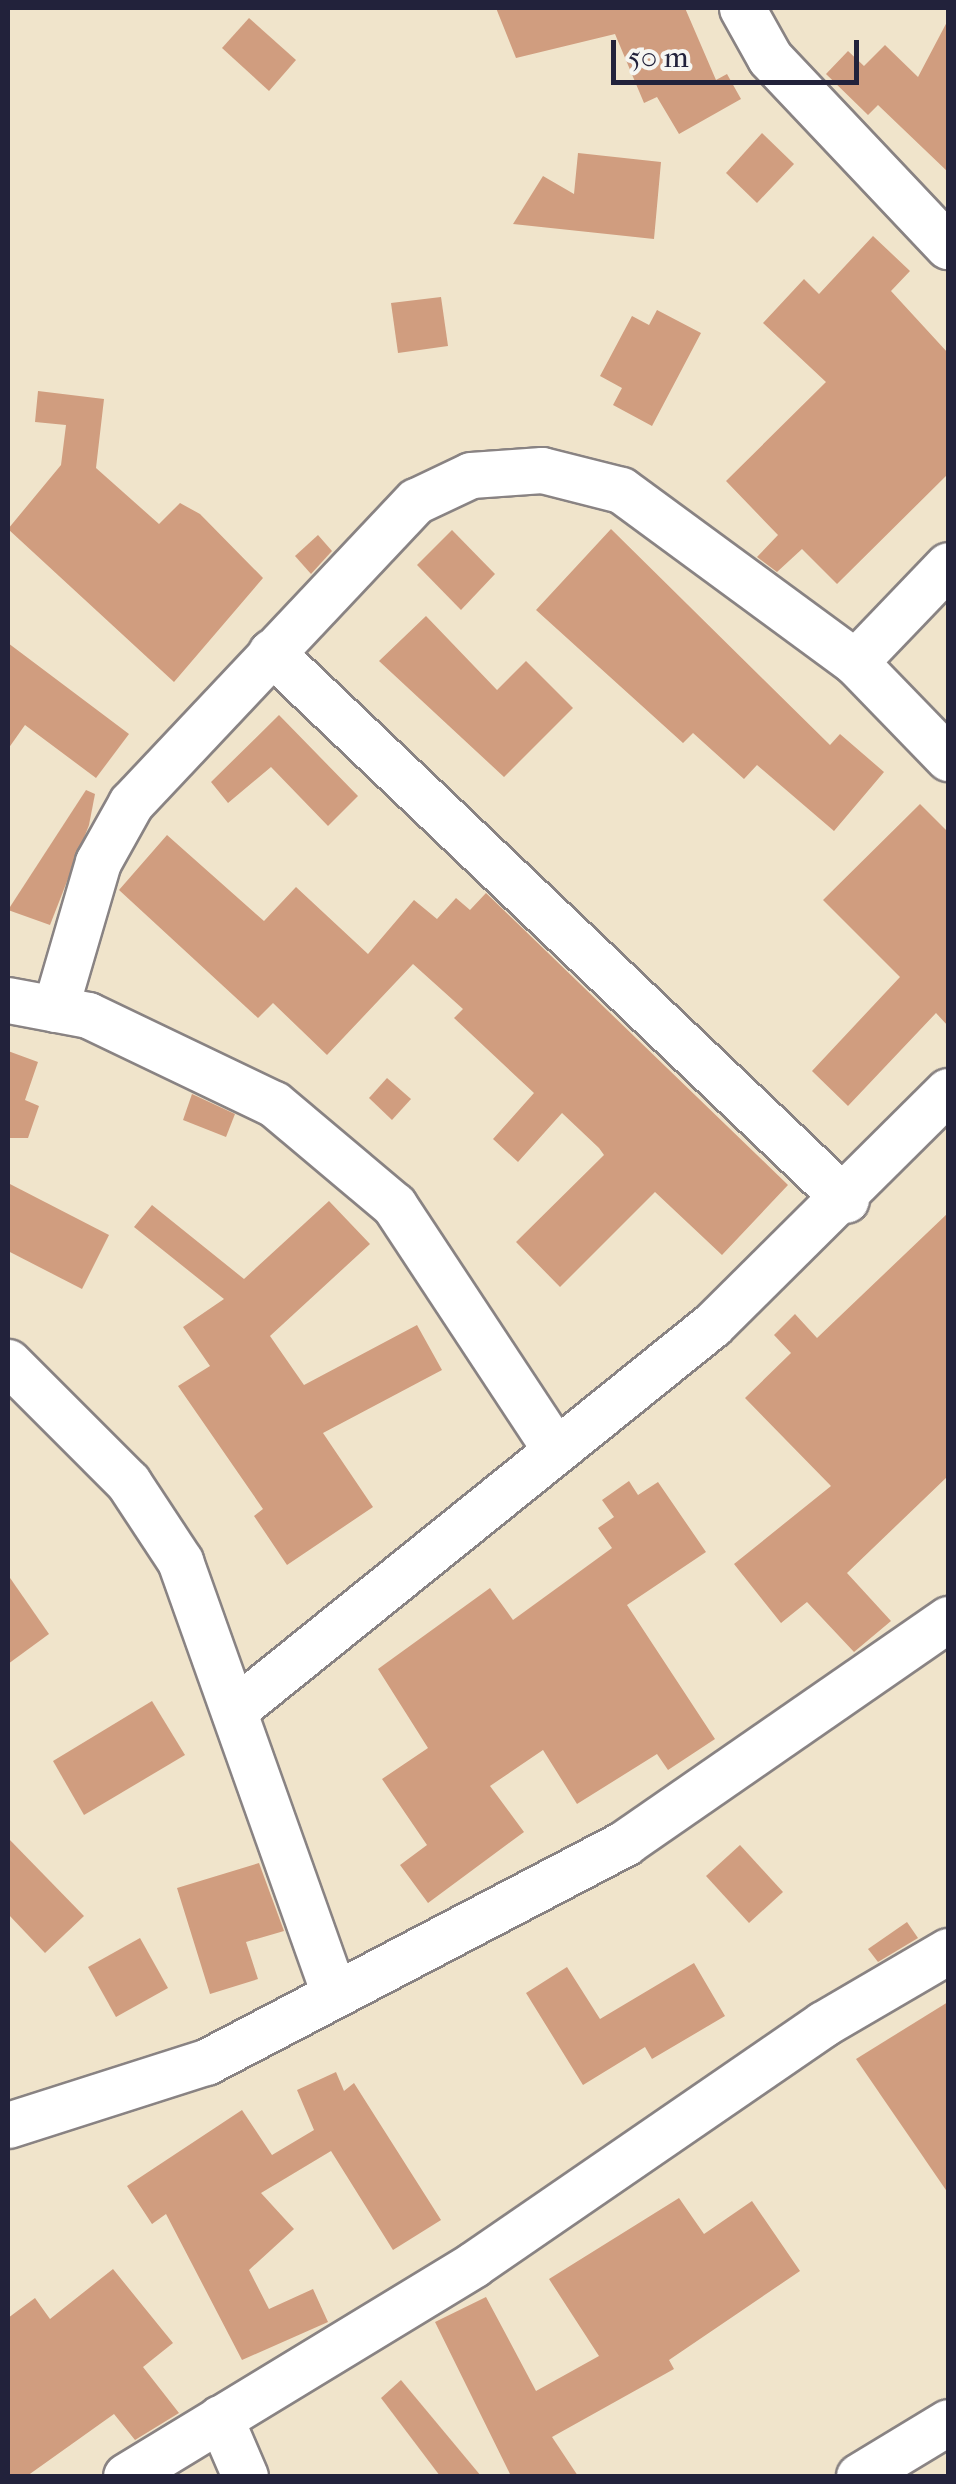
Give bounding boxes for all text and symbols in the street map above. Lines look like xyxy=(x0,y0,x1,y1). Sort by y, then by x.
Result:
scale bar xyxy=(616,20,864,82)
text: 50 m xyxy=(628,40,689,75)

